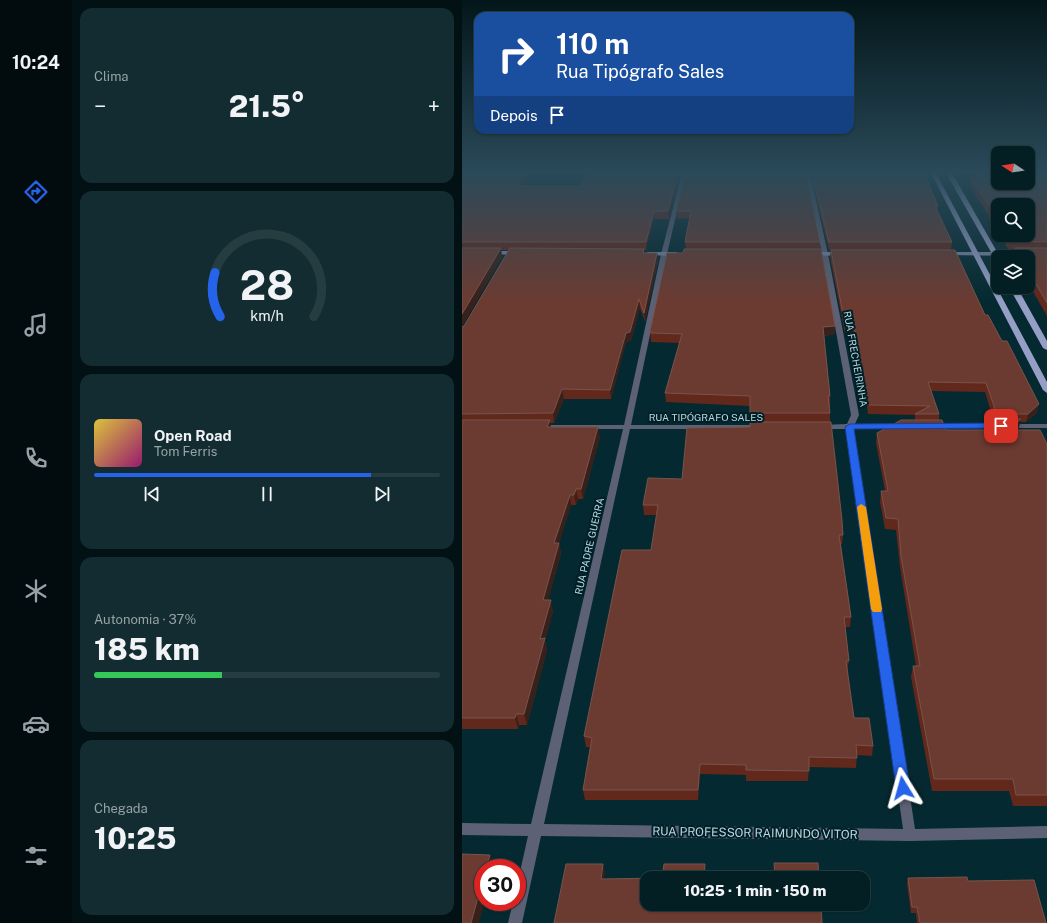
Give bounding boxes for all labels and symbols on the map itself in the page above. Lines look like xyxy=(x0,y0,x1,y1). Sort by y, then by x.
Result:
north arrow xyxy=(991,146,1035,190)
street label: RUA FRECHEIRINHA xyxy=(842,310,870,408)
pin xyxy=(984,409,1018,443)
street label: RUA TIPÓGRAFO SALES xyxy=(649,411,764,423)
street label: RUA PADRE GUERRA xyxy=(572,496,606,596)
position arrow xyxy=(882,767,924,809)
street label: RUA PROFESSOR RAIMUNDO VITOR xyxy=(652,824,858,842)
speed limit sign: 30 xyxy=(474,859,526,911)

